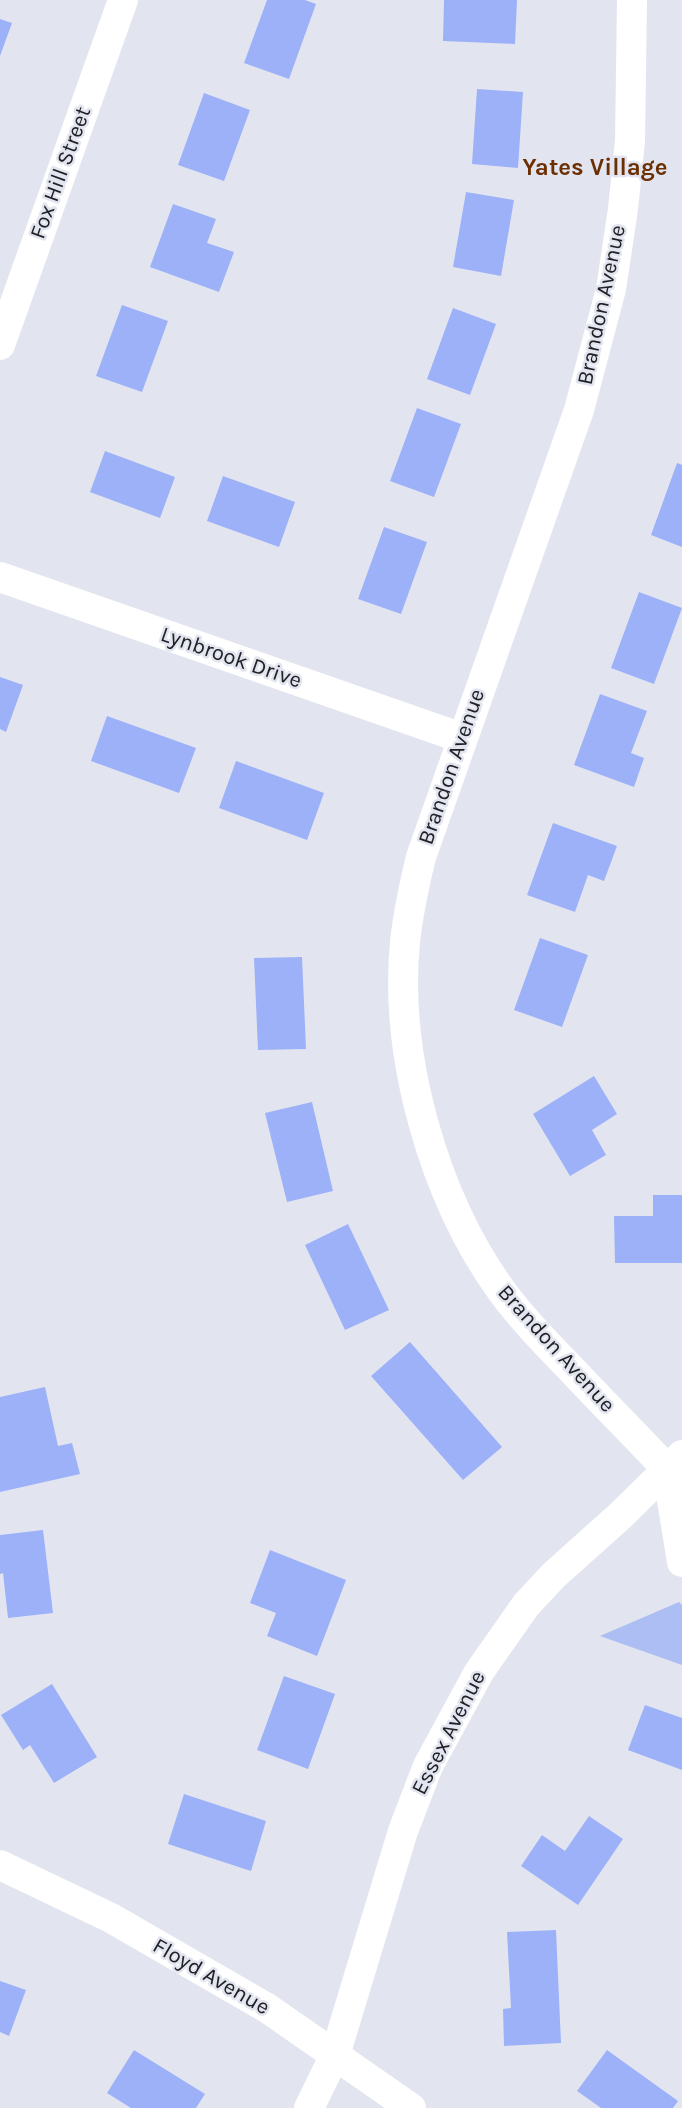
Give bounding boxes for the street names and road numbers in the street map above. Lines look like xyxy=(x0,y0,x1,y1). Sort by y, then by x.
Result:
street label: Fox Hill Street xyxy=(25,103,97,243)
street label: Brandon Avenue xyxy=(572,223,632,387)
street label: Lynbrook Drive xyxy=(157,622,305,694)
street label: Brandon Avenue xyxy=(413,686,491,848)
street label: Brandon Avenue xyxy=(492,1280,620,1418)
street label: Essex Avenue xyxy=(406,1667,492,1799)
street label: Floyd Avenue xyxy=(148,1933,274,2021)

